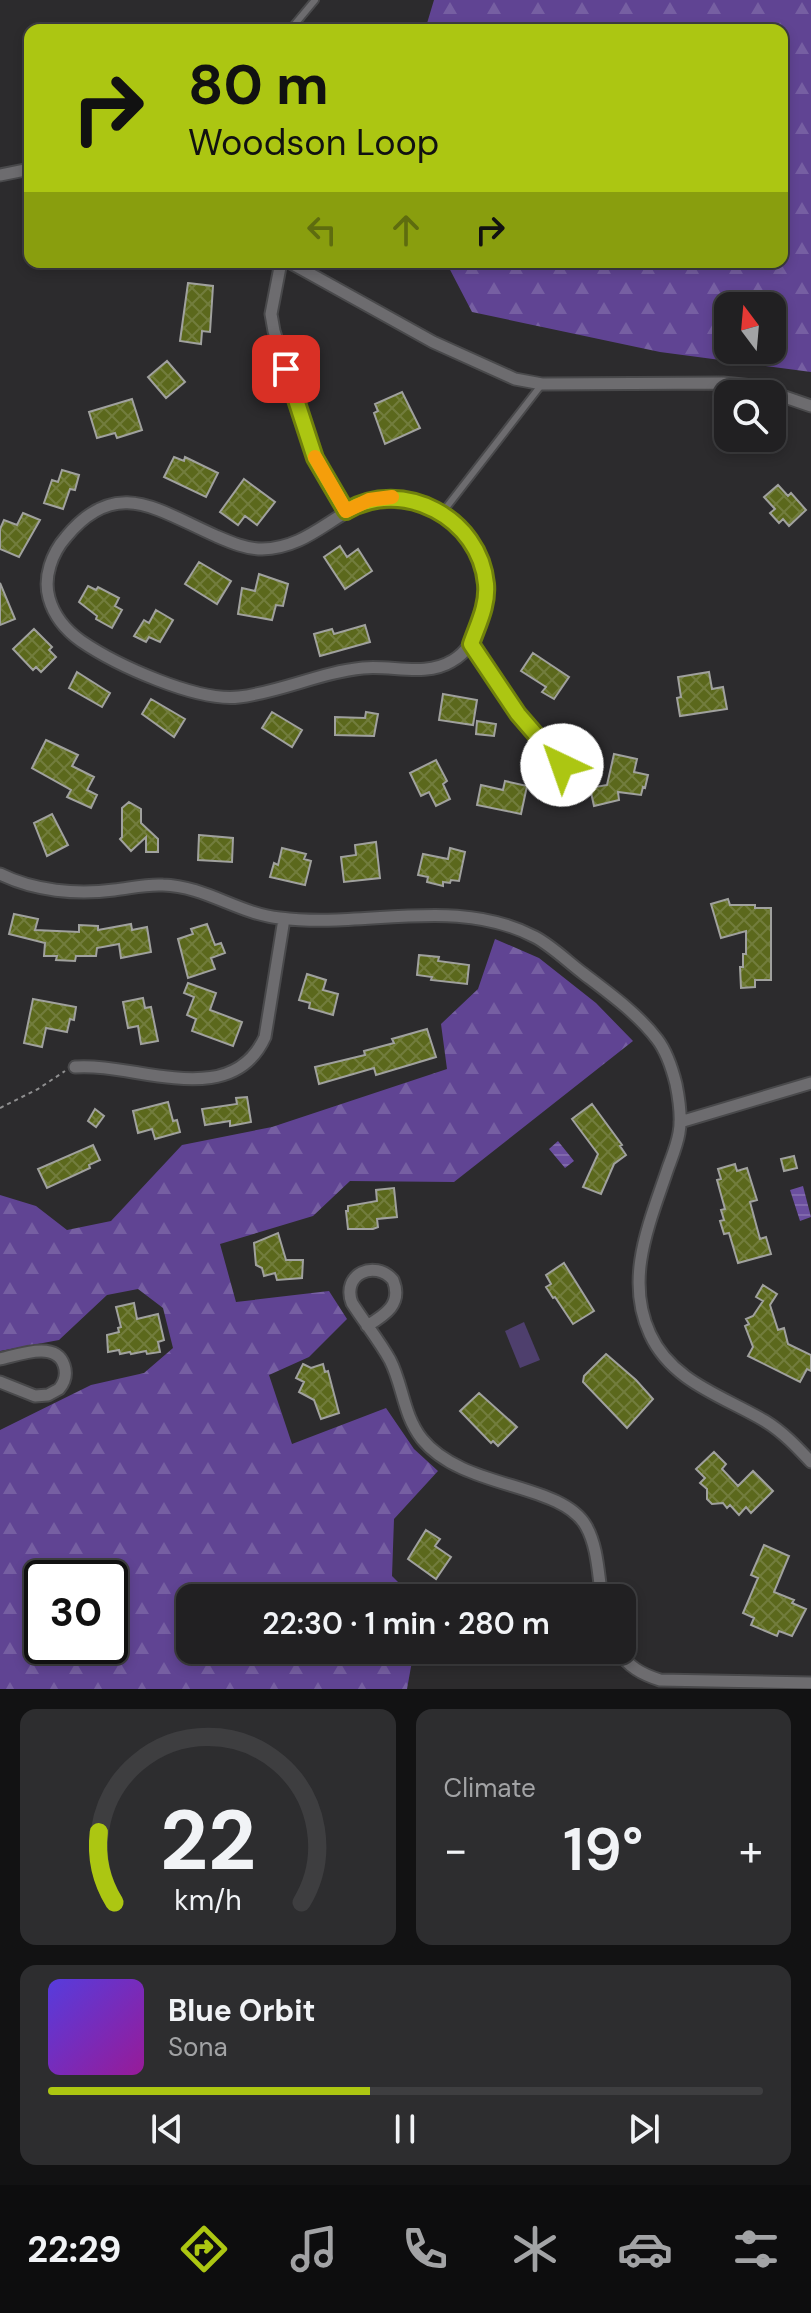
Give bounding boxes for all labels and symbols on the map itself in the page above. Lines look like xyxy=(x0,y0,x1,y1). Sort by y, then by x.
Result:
north arrow xyxy=(714,292,786,364)
pin xyxy=(252,335,320,403)
position arrow xyxy=(520,723,604,807)
speed limit sign: 30 xyxy=(24,1560,128,1664)

